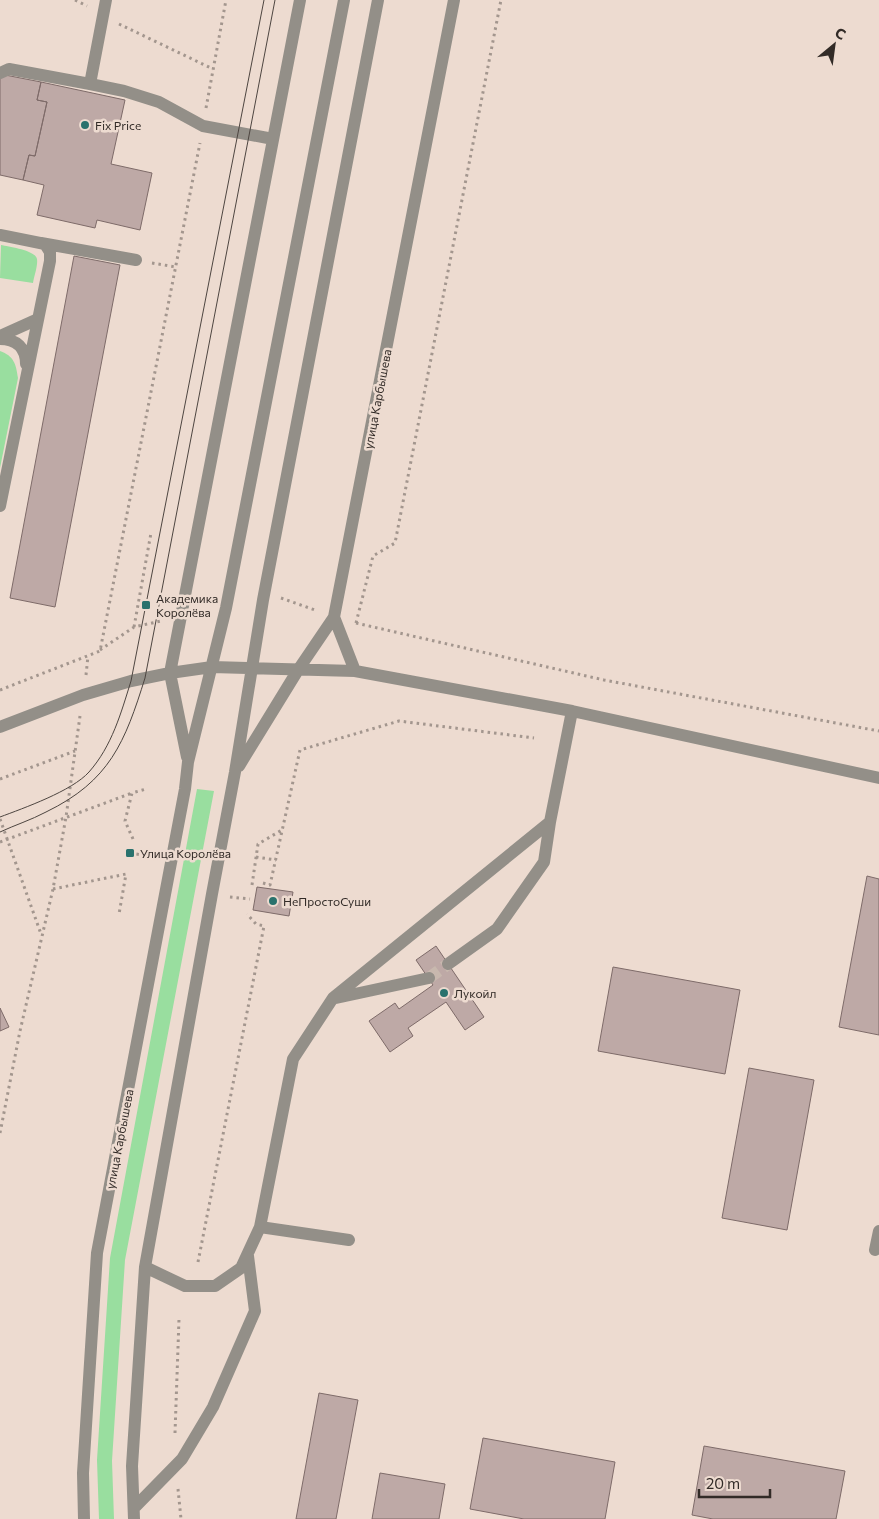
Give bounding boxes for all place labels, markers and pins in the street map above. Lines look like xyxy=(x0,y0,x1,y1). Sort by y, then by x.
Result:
place label: Fix Price xyxy=(95,118,141,132)
marker: Fix Price xyxy=(79,119,91,131)
place label: Академика Королёва xyxy=(156,591,218,619)
marker: Академика Королёва xyxy=(140,599,152,611)
place label: Улица Королёва xyxy=(140,846,231,860)
marker: Улица Королёва xyxy=(124,847,136,859)
place label: НеПростоСуши xyxy=(283,894,371,908)
marker: НеПростоСуши xyxy=(267,895,279,907)
place label: Лукойл xyxy=(454,986,496,1000)
marker: Лукойл xyxy=(438,987,450,999)

